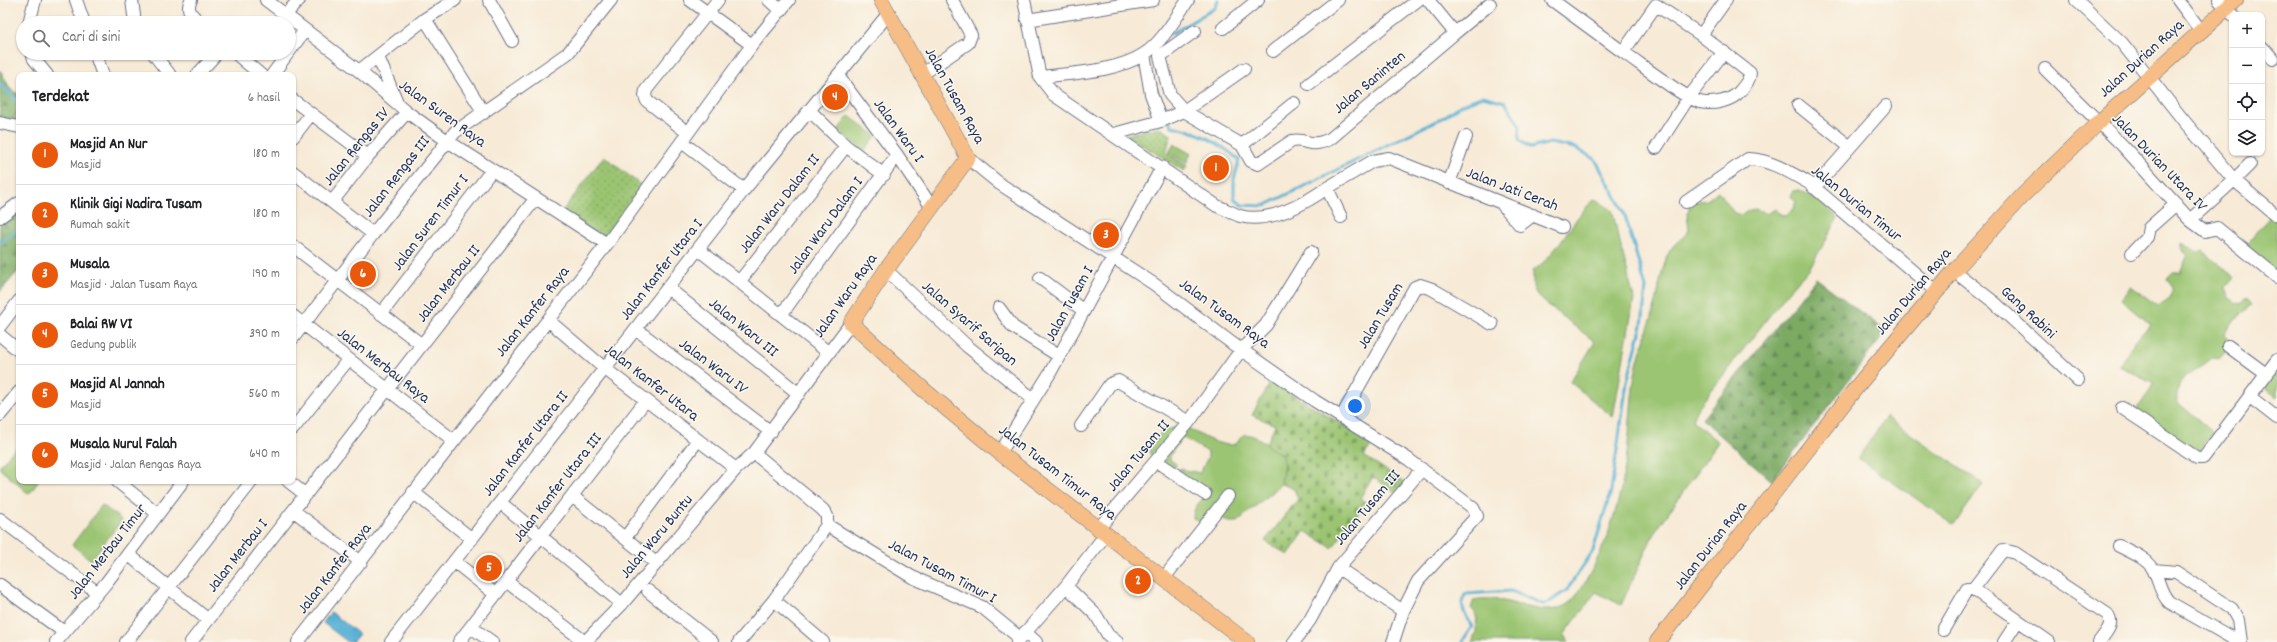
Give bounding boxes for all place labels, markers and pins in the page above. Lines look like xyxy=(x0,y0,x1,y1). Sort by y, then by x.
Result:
pin: 4 xyxy=(822,82,848,112)
pin: 1 xyxy=(1203,153,1229,183)
pin: 3 xyxy=(1093,220,1119,250)
pin: 6 xyxy=(350,259,376,289)
pin: 5 xyxy=(476,553,502,583)
pin: 2 xyxy=(1125,566,1151,596)

